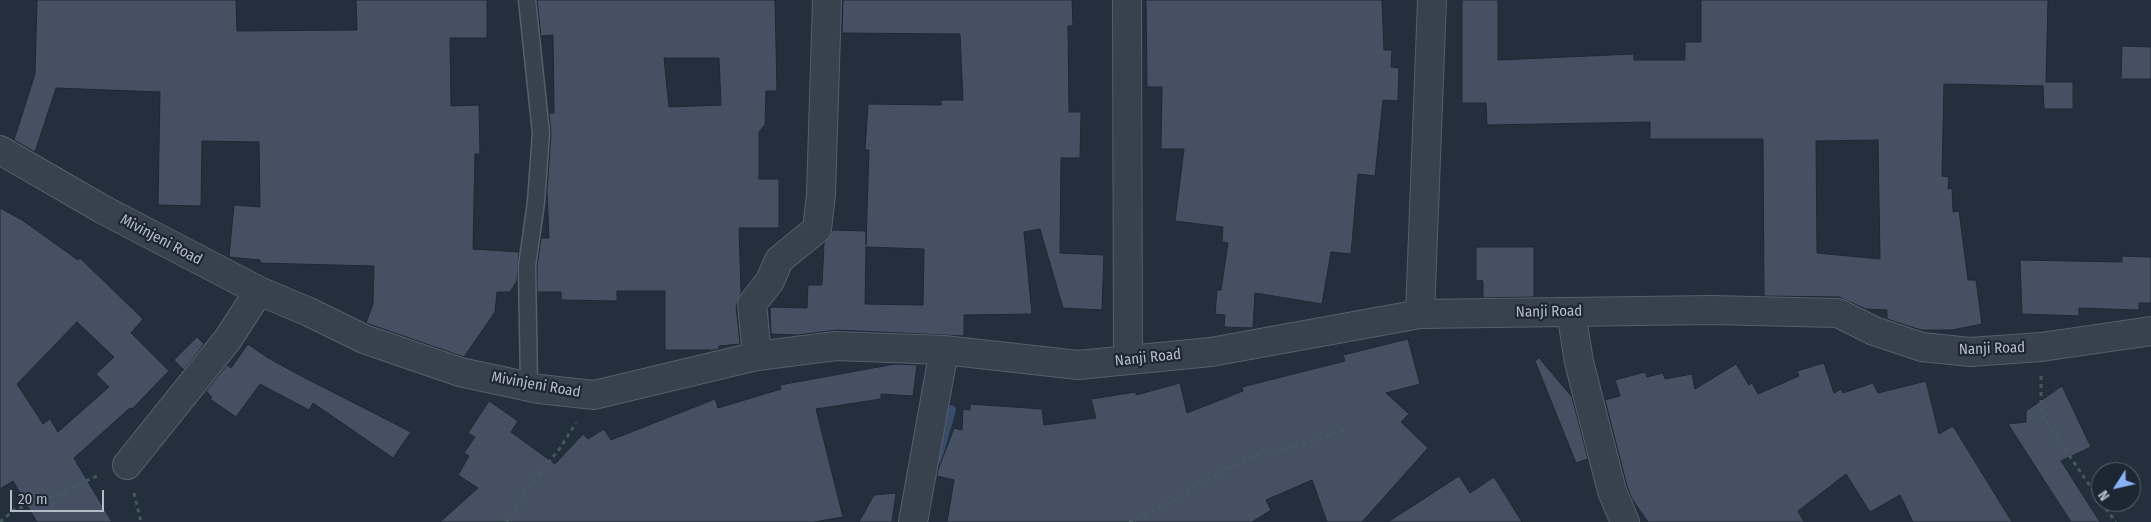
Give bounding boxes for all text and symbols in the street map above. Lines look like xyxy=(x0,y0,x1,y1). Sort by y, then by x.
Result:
street label: Mivinjeni Road xyxy=(117,211,205,269)
street label: Nanji Road xyxy=(1516,302,1582,322)
street label: Nanji Road xyxy=(1958,339,2026,359)
street label: Nanji Road xyxy=(1114,346,1182,370)
street label: Mivinjeni Road xyxy=(490,368,582,402)
north arrow xyxy=(2091,462,2141,512)
scale bar xyxy=(12,480,106,512)
text: N xyxy=(2095,487,2113,504)
text: 20 m xyxy=(18,490,48,508)

